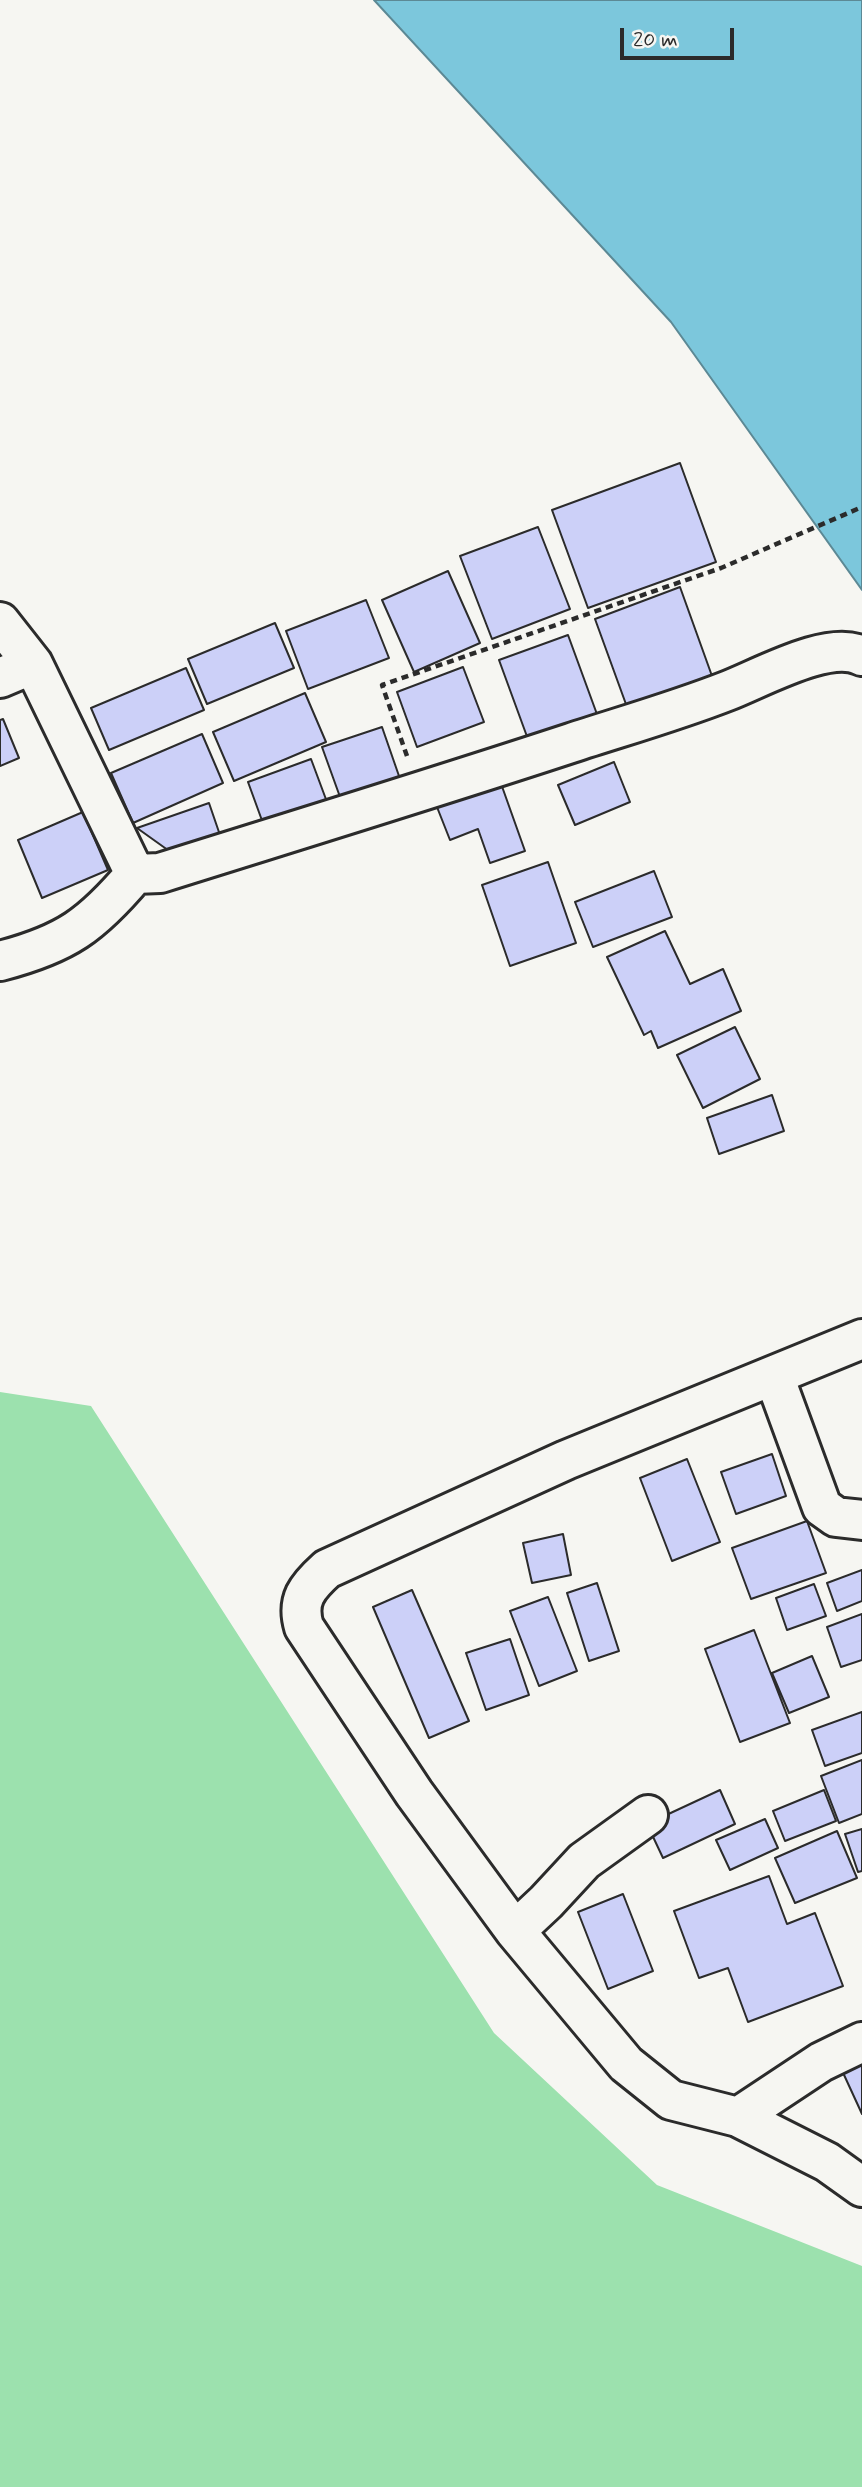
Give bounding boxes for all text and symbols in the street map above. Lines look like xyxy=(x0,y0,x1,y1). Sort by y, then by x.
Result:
scale bar xyxy=(624,14,738,58)
text: 20 m xyxy=(633,26,678,54)

